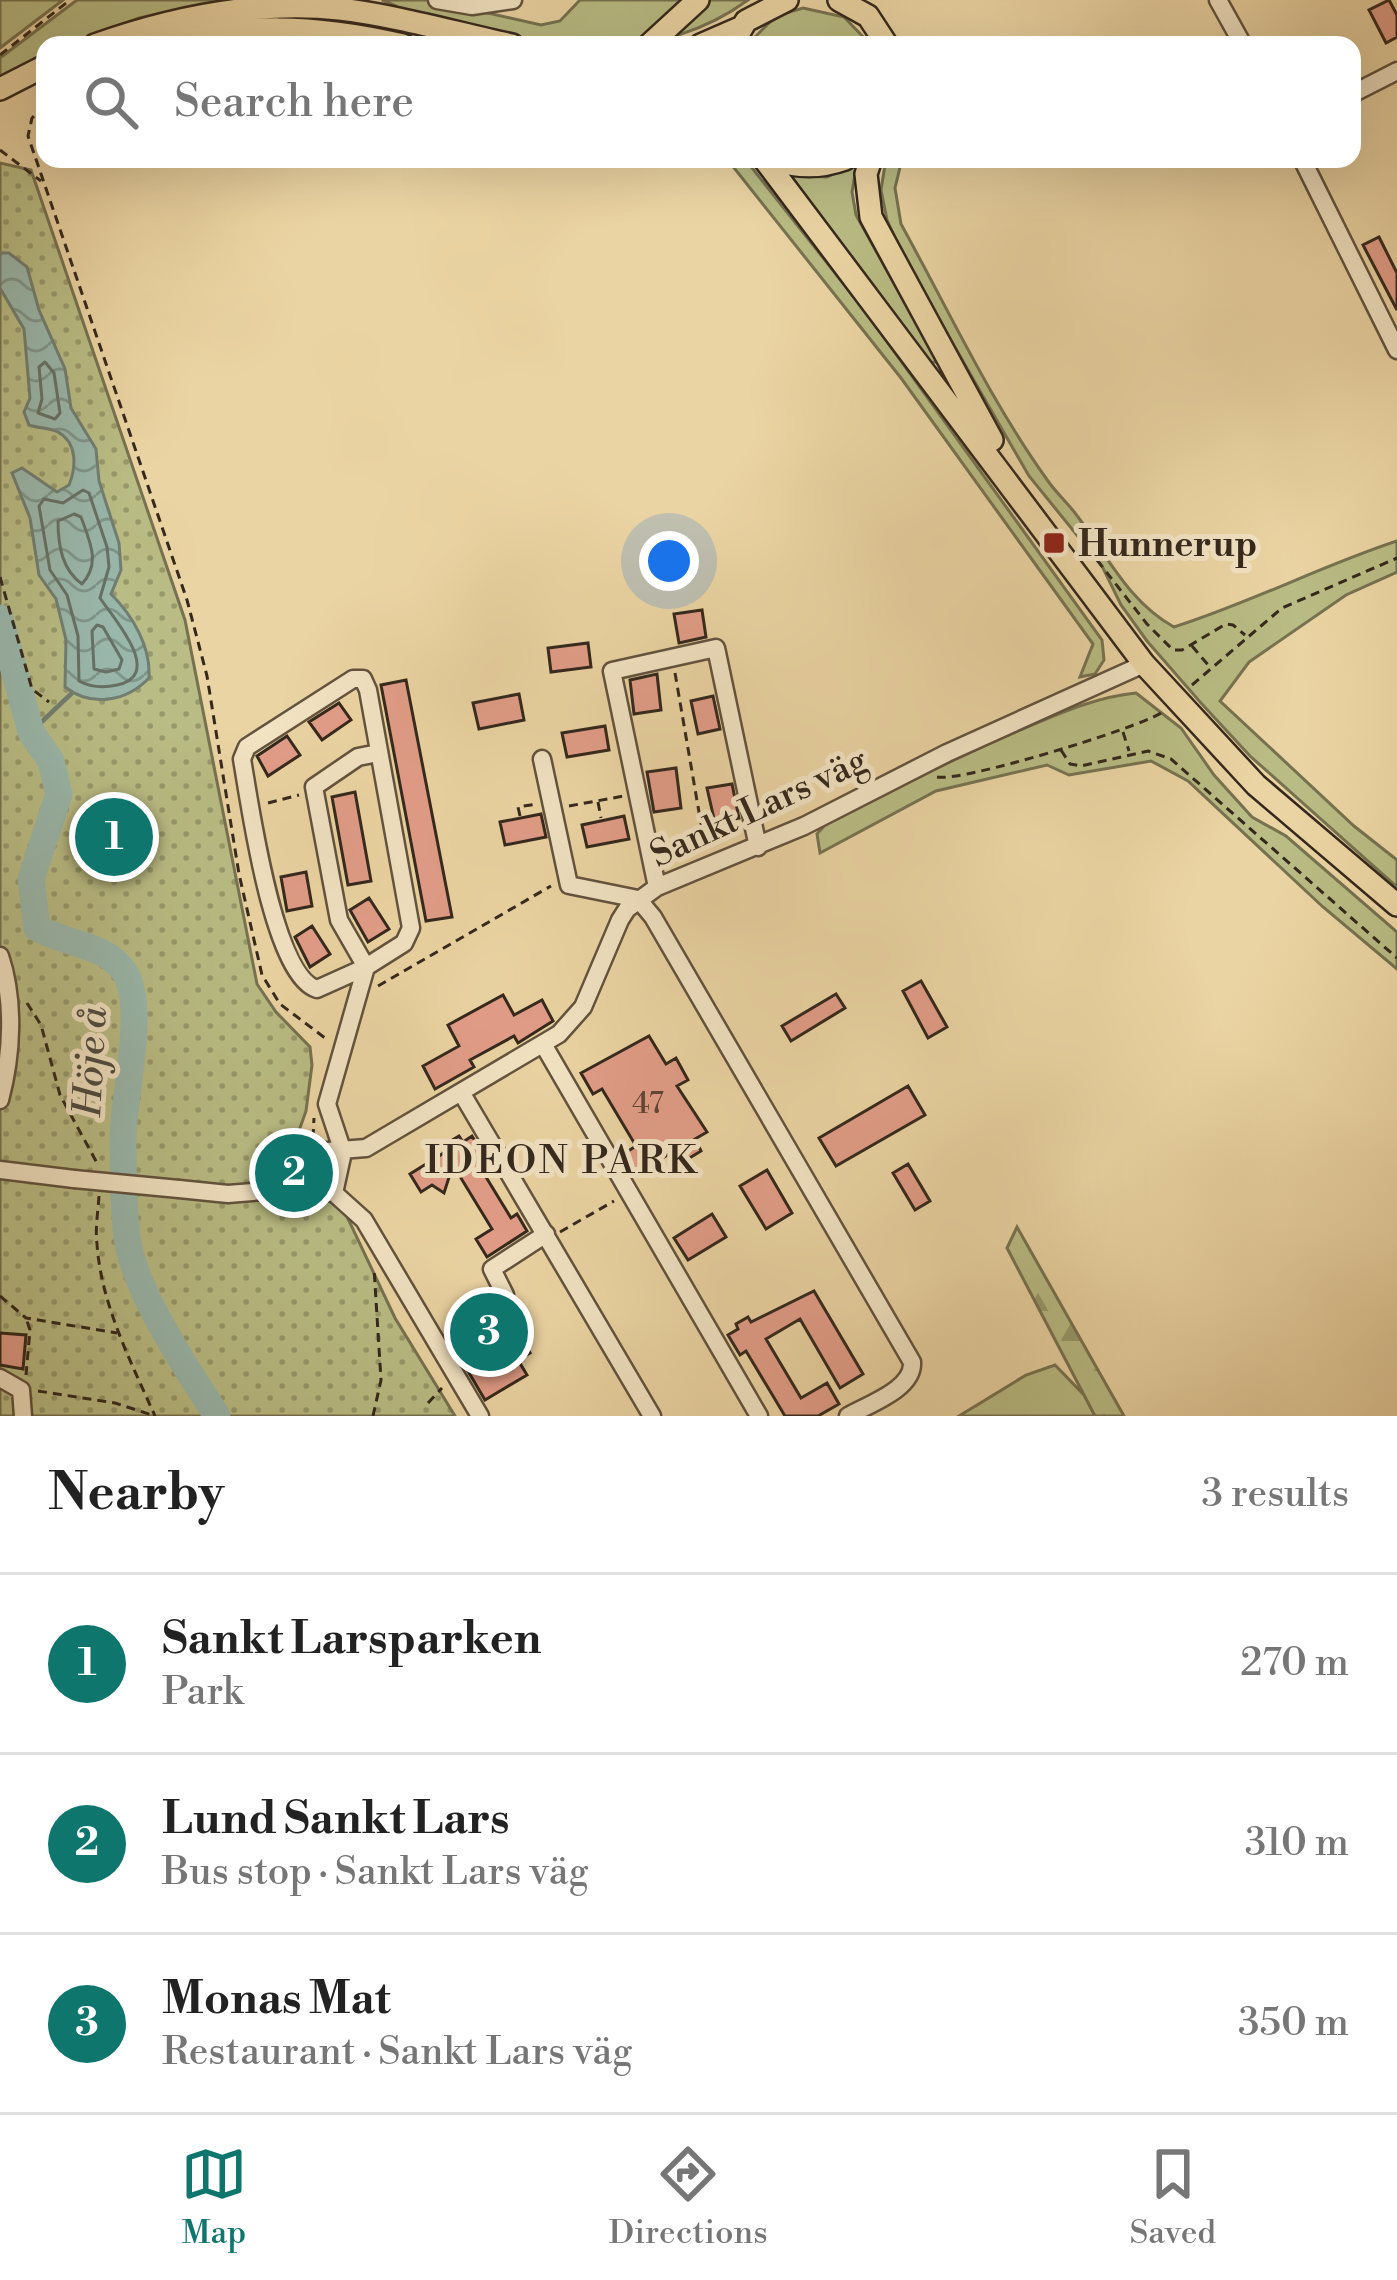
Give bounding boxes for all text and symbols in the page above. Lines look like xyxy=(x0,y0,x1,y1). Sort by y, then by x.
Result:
search box xyxy=(36,36,1361,168)
icon: search xyxy=(78,69,144,135)
text: Search here xyxy=(174,74,414,131)
place label: Hunnerup xyxy=(1078,523,1257,568)
marker: Hunnerup xyxy=(1041,530,1067,556)
your location xyxy=(639,531,699,591)
street label: Sankt Lars väg xyxy=(643,738,875,878)
pin: 1 xyxy=(75,792,153,882)
water label: Höje å xyxy=(64,1005,119,1119)
house number: 47 xyxy=(632,1085,664,1123)
pin: 2 xyxy=(255,1128,333,1218)
district label: IDEON PARK xyxy=(425,1137,699,1186)
pin: 3 xyxy=(450,1287,528,1377)
text: Nearby xyxy=(48,1462,224,1526)
text: 3 results xyxy=(1201,1470,1349,1519)
text: Sankt Larsparken xyxy=(162,1611,541,1668)
text: 1 xyxy=(78,1639,96,1688)
text: 270 m xyxy=(1240,1639,1349,1688)
text: Park xyxy=(162,1668,243,1717)
text: Lund Sankt Lars xyxy=(162,1791,510,1848)
text: 2 xyxy=(75,1819,99,1868)
text: 310 m xyxy=(1245,1819,1349,1868)
text: Bus stop · Sankt Lars väg xyxy=(162,1848,589,1897)
text: Monas Mat xyxy=(162,1971,391,2028)
text: 3 xyxy=(75,1999,99,2048)
text: 350 m xyxy=(1238,1999,1349,2048)
text: Restaurant · Sankt Lars väg xyxy=(162,2028,632,2077)
tab: Map xyxy=(181,2141,247,2254)
tab: Directions xyxy=(609,2141,768,2254)
tab: Saved xyxy=(1129,2141,1216,2254)

